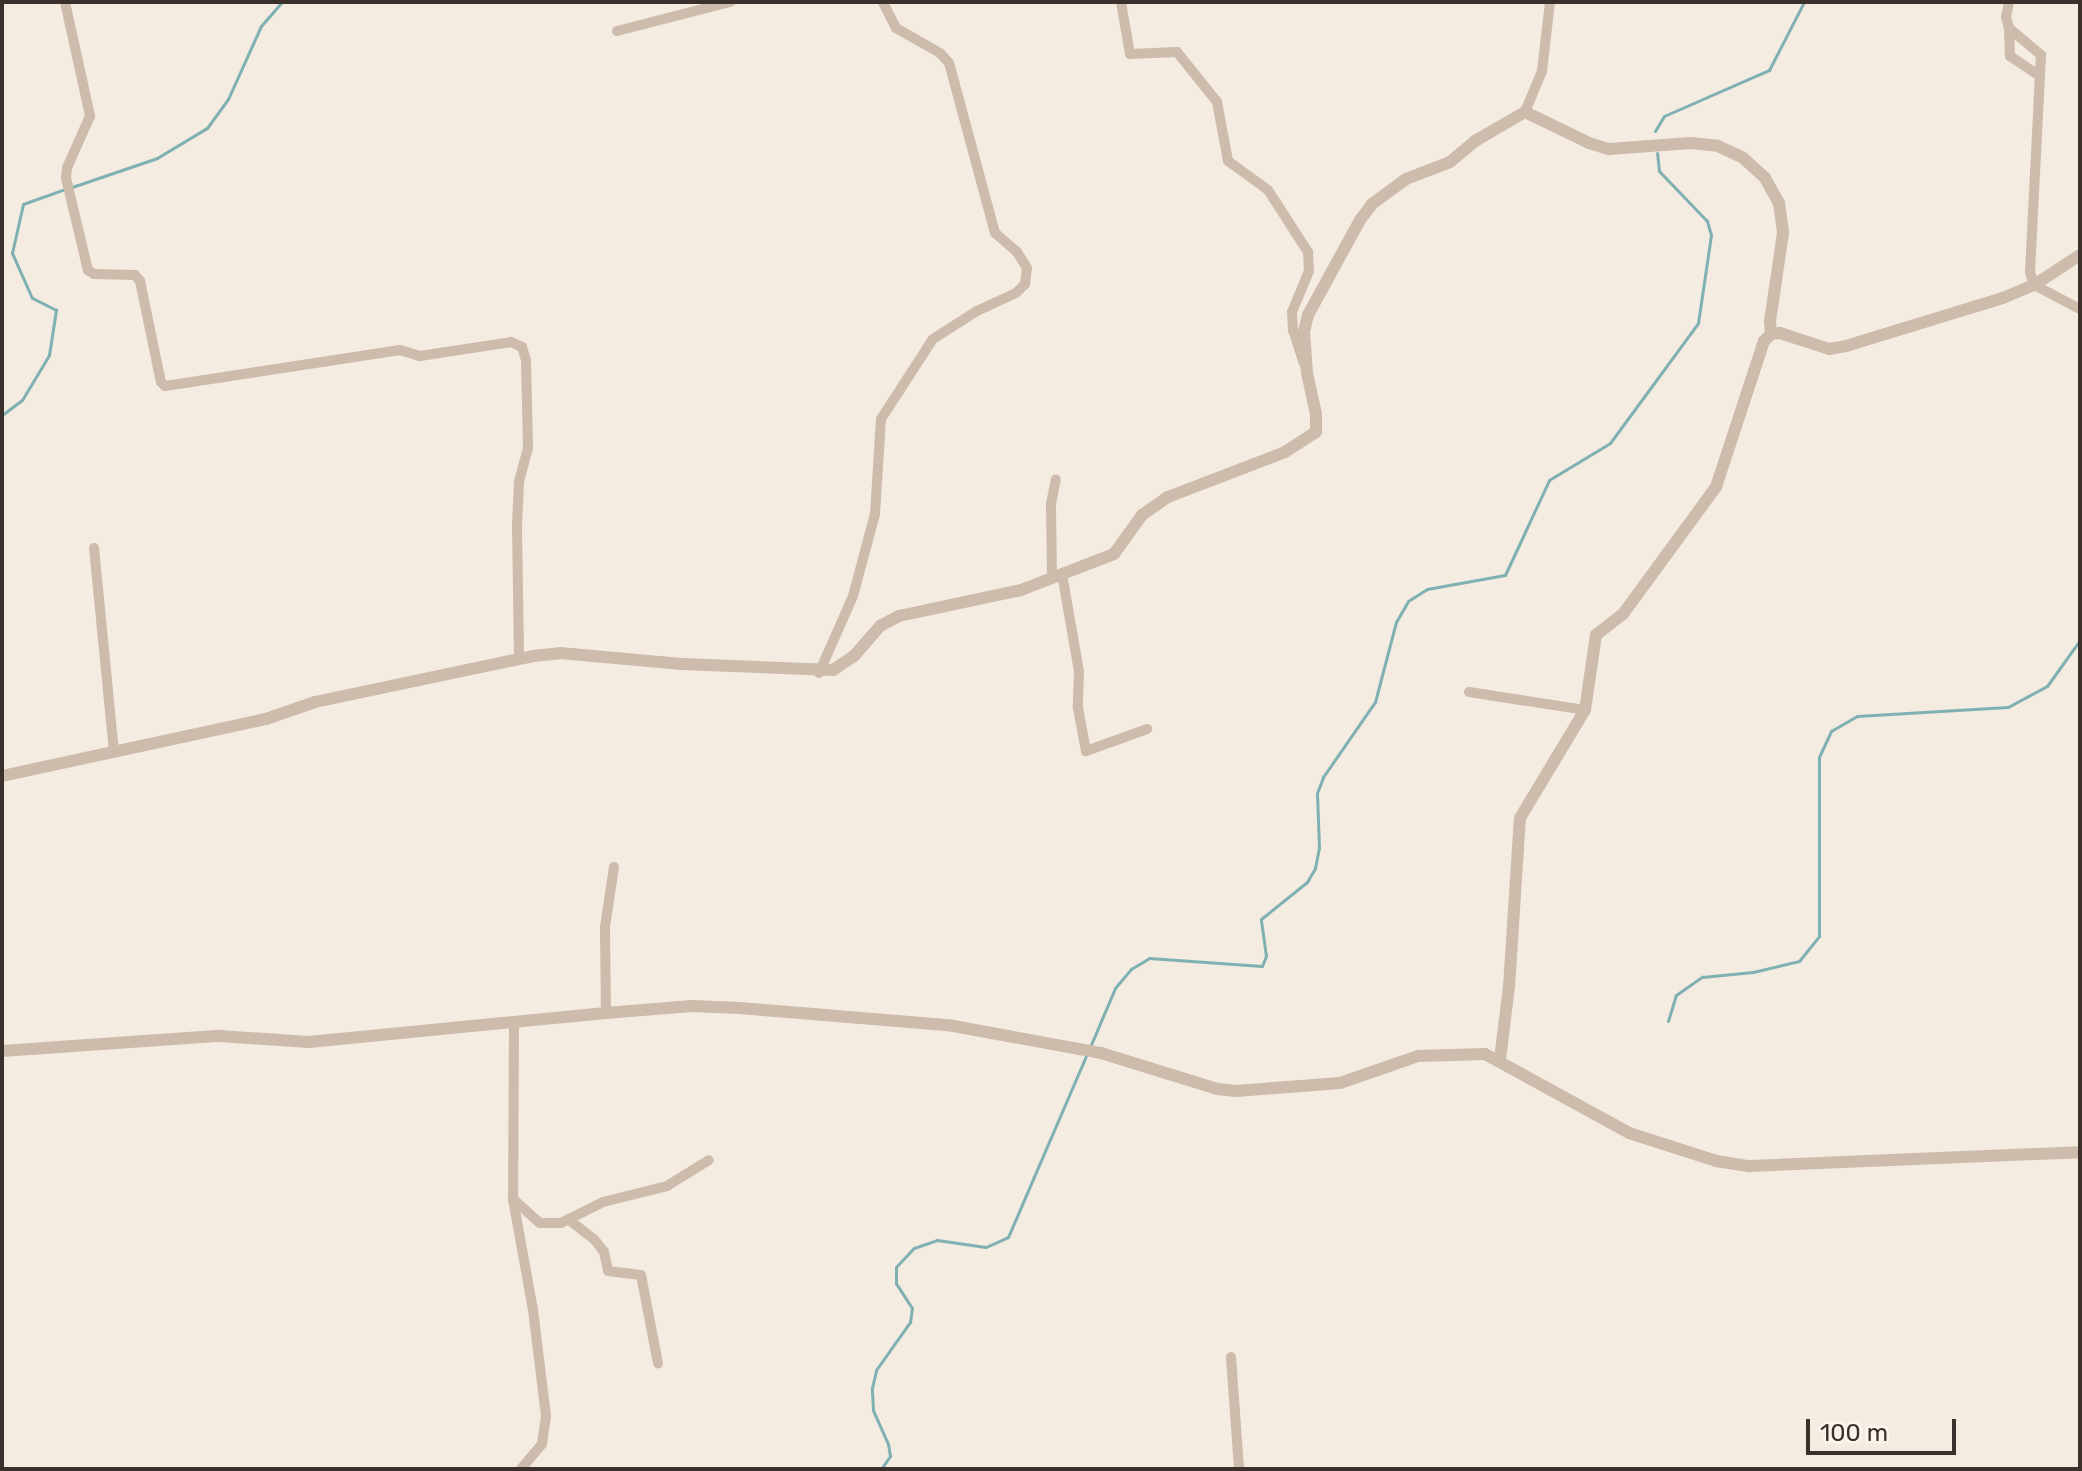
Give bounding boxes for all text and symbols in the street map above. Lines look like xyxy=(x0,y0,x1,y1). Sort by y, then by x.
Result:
scale bar xyxy=(1810,1403,1960,1453)
text: 100 m xyxy=(1820,1419,1888,1447)

